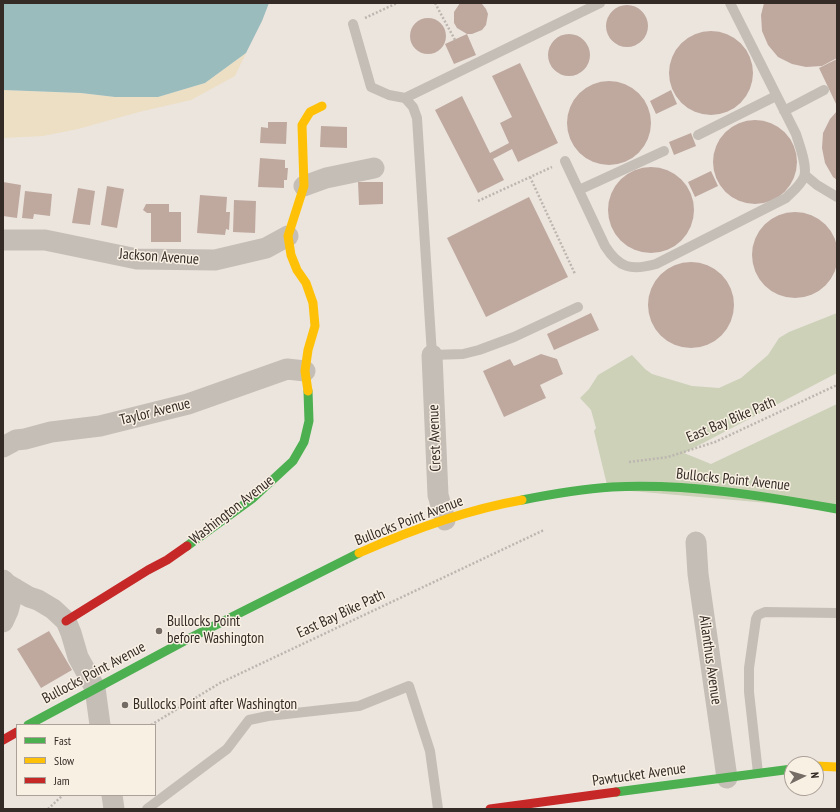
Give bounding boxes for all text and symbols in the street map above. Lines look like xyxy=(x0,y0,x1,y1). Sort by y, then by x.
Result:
street label: Jackson Avenue xyxy=(118,245,200,269)
street label: East Bay Bike Path xyxy=(684,393,778,447)
street label: Taylor Avenue xyxy=(118,395,192,429)
street label: Crest Avenue xyxy=(425,404,445,472)
street label: Bullocks Point Avenue xyxy=(675,465,791,495)
street label: Washington Avenue xyxy=(186,472,278,548)
street label: Bullocks Point Avenue xyxy=(352,492,466,550)
street label: East Bay Bike Path xyxy=(294,586,388,642)
place label: Bullocks Point before Washington xyxy=(167,613,264,648)
street label: Ailanthus Avenue xyxy=(695,614,725,706)
marker: Bullocks Point before Washington xyxy=(154,626,164,636)
street label: Bullocks Point Avenue xyxy=(39,638,149,708)
place label: Bullocks Point after Washington xyxy=(133,696,297,714)
marker: Bullocks Point after Washington xyxy=(120,700,130,710)
legend xyxy=(16,724,156,796)
text: Fast xyxy=(54,733,71,748)
text: Slow xyxy=(54,753,74,768)
north arrow xyxy=(784,756,824,796)
street label: Pawtucket Avenue xyxy=(591,760,687,790)
text: N xyxy=(808,771,822,779)
text: Jam xyxy=(54,773,70,788)

